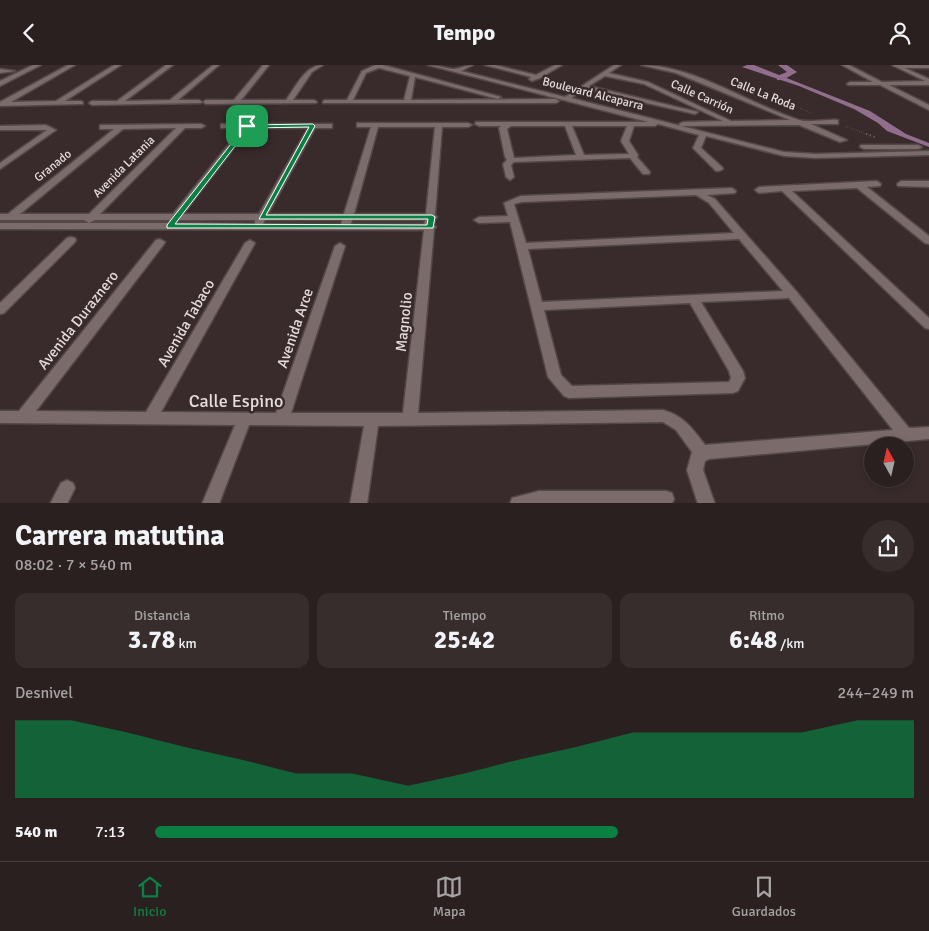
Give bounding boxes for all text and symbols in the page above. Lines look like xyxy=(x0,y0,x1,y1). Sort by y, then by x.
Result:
icon: back xyxy=(15,19,43,47)
text: Tempo xyxy=(434,19,495,46)
icon: person xyxy=(886,19,914,47)
street label: Boulevard Alcaparra xyxy=(541,74,645,114)
street label: Calle La Roda xyxy=(728,74,798,114)
street label: Calle Carrión xyxy=(668,77,736,117)
pin xyxy=(226,105,268,147)
icon: arrive xyxy=(233,112,261,140)
street label: Avenida Latania xyxy=(90,133,158,201)
street label: Granado xyxy=(31,147,75,185)
street label: Avenida Duraznero xyxy=(34,267,122,373)
street label: Avenida Tabaco xyxy=(154,276,218,370)
street label: Avenida Arce xyxy=(273,286,317,370)
street label: Magnolio xyxy=(392,291,416,353)
street label: Calle Espino xyxy=(189,390,283,412)
north arrow xyxy=(864,437,914,487)
map controls xyxy=(864,437,914,487)
text: Carrera matutina xyxy=(15,519,225,553)
button: share xyxy=(862,520,914,572)
text: 08:02 · 7 × 540 m xyxy=(15,555,132,575)
text: Distancia xyxy=(134,607,190,624)
text: Tiempo xyxy=(443,607,486,624)
text: Ritmo xyxy=(749,607,785,624)
text: 3.78 xyxy=(128,624,175,655)
text: 25:42 xyxy=(434,624,495,655)
text: 6:48 xyxy=(729,624,777,655)
text: km xyxy=(175,635,197,652)
text: /km xyxy=(777,635,804,652)
text: Desnivel xyxy=(15,683,73,703)
text: 244–249 m xyxy=(837,683,914,703)
text: 540 m xyxy=(15,822,57,842)
text: 7:13 xyxy=(95,822,125,842)
tab: Inicio xyxy=(133,873,166,920)
tab: Mapa xyxy=(433,873,466,920)
tab: Guardados xyxy=(732,873,796,920)

